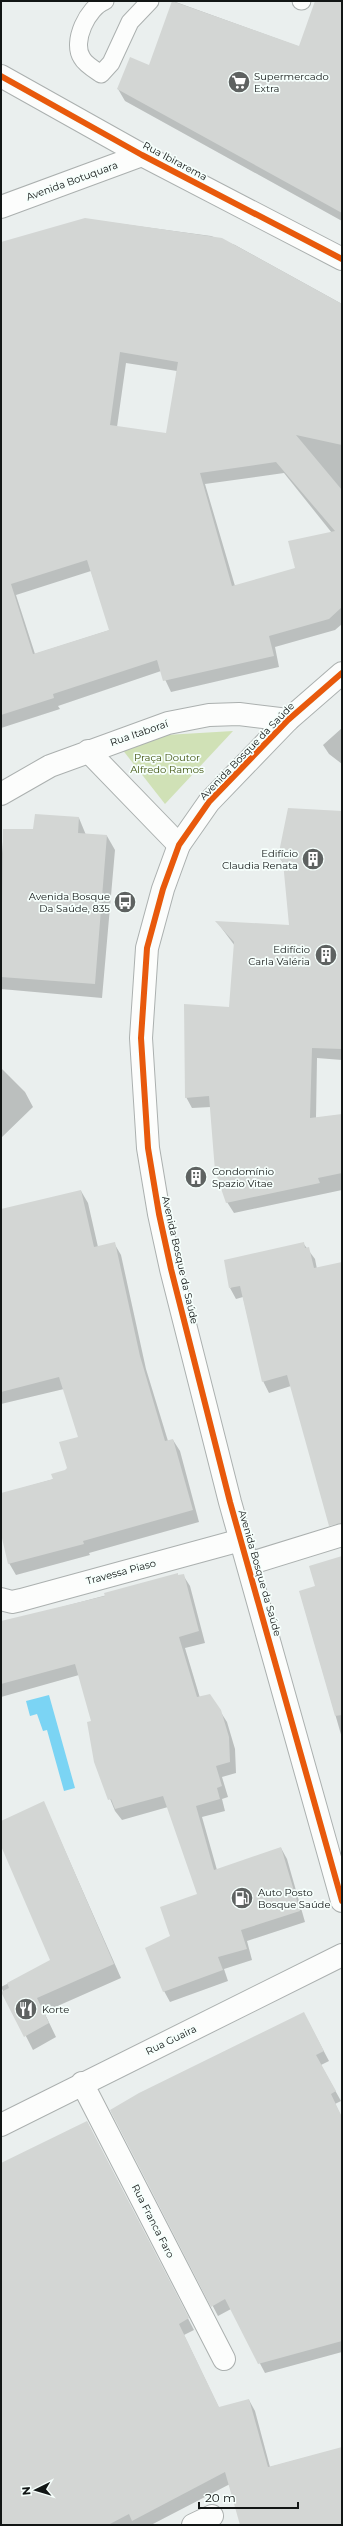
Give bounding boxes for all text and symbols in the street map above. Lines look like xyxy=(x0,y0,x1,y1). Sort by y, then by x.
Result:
supermarket icon: Supermercado Extra xyxy=(226,69,252,95)
place label: Supermercado Extra xyxy=(254,70,329,95)
street label: Rua Ibirarema xyxy=(141,139,209,183)
street label: Avenida Botuquara xyxy=(24,158,120,204)
street label: Avenida Bosque da Saúde xyxy=(197,699,297,803)
street label: Rua Itaboraí xyxy=(108,717,171,749)
park label: Praça Doutor Alfredo Ramos xyxy=(130,751,204,776)
building icon: Edifício Claudia Renata xyxy=(300,846,326,872)
place label: Edifício Claudia Renata xyxy=(222,847,298,872)
bus stop icon: Avenida Bosque Da Saúde, 835 xyxy=(112,889,138,915)
place label: Avenida Bosque Da Saúde, 835 xyxy=(29,890,110,915)
building icon: Edifício Carla Valéria xyxy=(313,942,339,968)
place label: Edifício Carla Valéria xyxy=(248,943,310,968)
building icon: Condomínio Spazio Vitae xyxy=(183,1164,209,1190)
place label: Condomínio Spazio Vitae xyxy=(212,1165,274,1190)
street label: Avenida Bosque da Saúde xyxy=(159,1195,201,1325)
street label: Avenida Bosque da Saúde xyxy=(236,1508,284,1638)
street label: Travessa Piaso xyxy=(85,1556,157,1588)
fuel station icon: Auto Posto Bosque Saúde xyxy=(229,1885,255,1911)
place label: Auto Posto Bosque Saúde xyxy=(258,1886,330,1911)
restaurant icon: Korte xyxy=(13,1996,39,2022)
place label: Korte xyxy=(42,2003,69,2016)
street label: Rua Guaira xyxy=(143,2022,199,2058)
street label: Rua Franca Faro xyxy=(129,2182,177,2260)
north arrow xyxy=(16,2470,56,2510)
scale bar xyxy=(199,2484,298,2510)
text: N xyxy=(19,2486,33,2496)
text: 20 m xyxy=(205,2490,236,2505)

